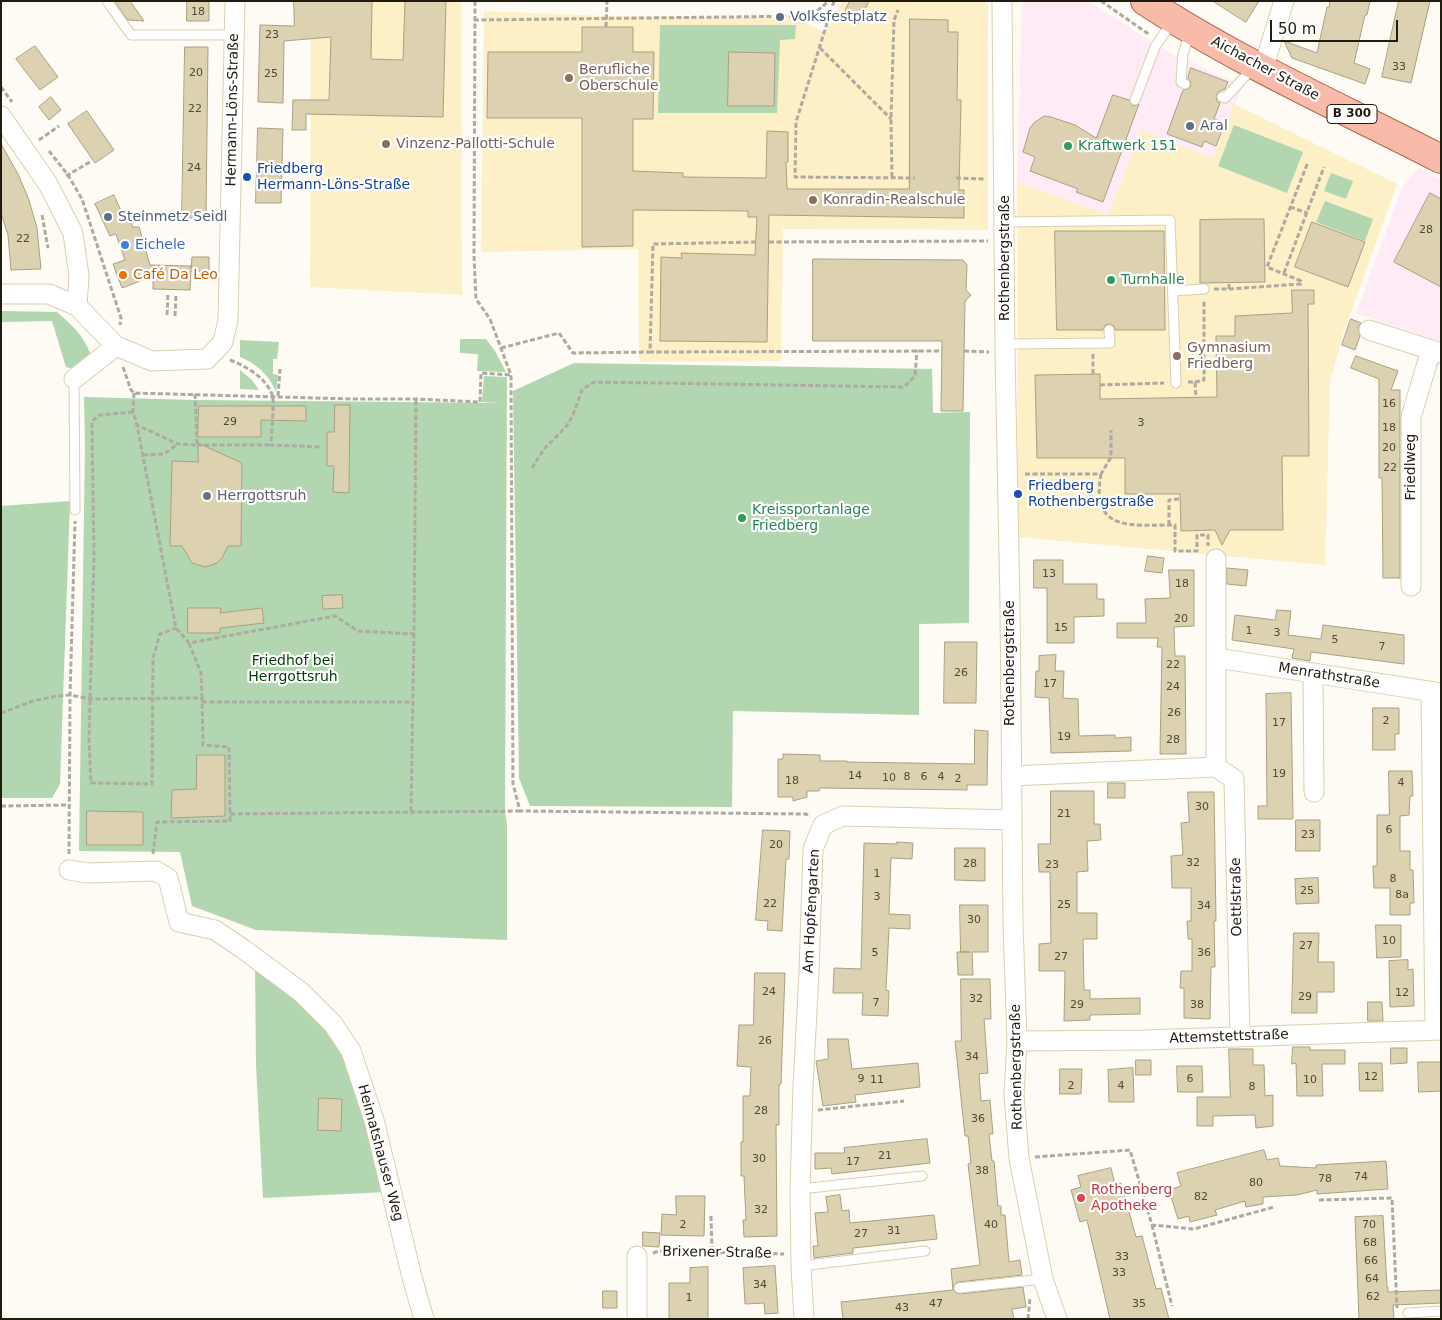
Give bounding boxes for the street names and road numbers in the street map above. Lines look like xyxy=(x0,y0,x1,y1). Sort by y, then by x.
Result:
street label: Hermann-Löns-Straße xyxy=(223,33,243,187)
street label: Aichacher Straße xyxy=(1208,33,1322,105)
road number: B 300 xyxy=(1327,105,1377,124)
street label: Rothenbergstraße xyxy=(997,195,1013,321)
street label: Friedlweg xyxy=(1403,433,1419,501)
street label: Rothenbergstraße xyxy=(1002,600,1018,726)
street label: Menrathstraße xyxy=(1277,660,1381,692)
street label: Am Hopfengarten xyxy=(800,849,824,973)
street label: Oettlstraße xyxy=(1228,857,1246,937)
street label: Rothenbergstraße xyxy=(1008,1004,1026,1130)
street label: Attemstettstraße xyxy=(1169,1027,1289,1047)
street label: Heimatshauser Weg xyxy=(354,1083,406,1223)
street label: Brixener Straße xyxy=(662,1244,772,1262)

